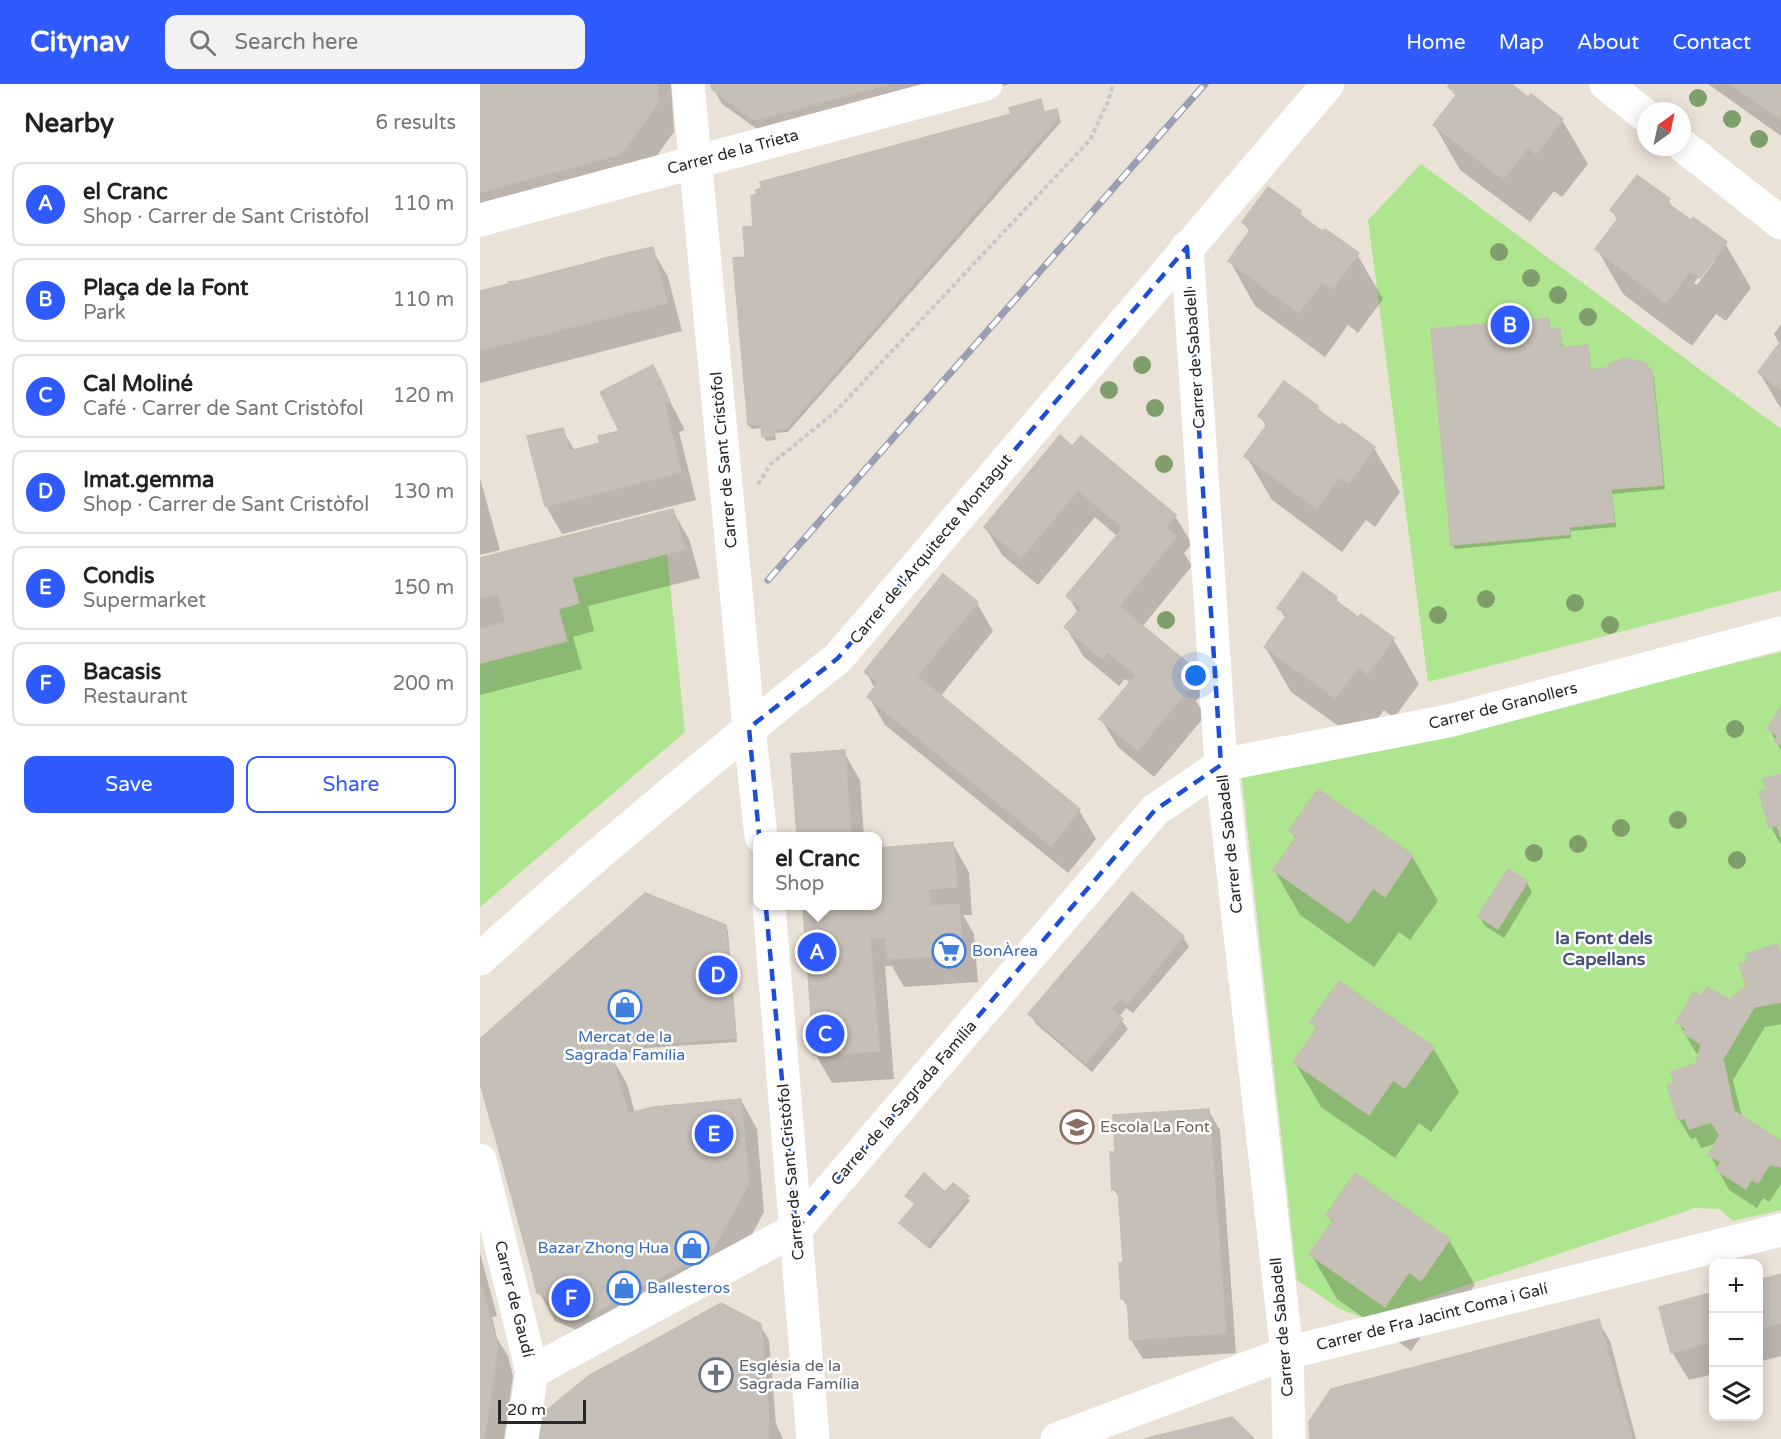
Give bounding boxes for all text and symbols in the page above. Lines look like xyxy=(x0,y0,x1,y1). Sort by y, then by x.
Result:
search box xyxy=(165,15,585,69)
text: Citynav xyxy=(30,25,129,59)
icon: search xyxy=(186,26,219,59)
text: Search here xyxy=(234,29,358,55)
text: Home xyxy=(1406,30,1466,55)
text: Map xyxy=(1499,30,1544,55)
text: About xyxy=(1577,30,1639,55)
text: Contact xyxy=(1672,30,1751,55)
north arrow xyxy=(1637,102,1691,156)
text: Nearby xyxy=(24,108,114,139)
text: 6 results xyxy=(376,111,456,135)
street label: Carrer de la Trieta xyxy=(665,125,801,179)
text: el Cranc xyxy=(83,179,168,205)
text: A xyxy=(38,192,53,216)
text: 110 m xyxy=(393,192,454,216)
text: Shop · Carrer de Sant Cristòfol xyxy=(83,205,369,229)
text: Plaça de la Font xyxy=(83,275,248,301)
text: B xyxy=(39,288,52,312)
text: 110 m xyxy=(393,288,454,312)
street label: Carrer de Sabadell xyxy=(1180,289,1210,429)
text: Park xyxy=(83,301,126,325)
pin: B xyxy=(1490,302,1530,348)
text: Cal Moliné xyxy=(83,371,193,397)
street label: Carrer de Sant Cristòfol xyxy=(706,371,742,549)
text: C xyxy=(39,384,52,408)
text: 120 m xyxy=(393,384,454,408)
text: Café · Carrer de Sant Cristòfol xyxy=(83,397,363,421)
street label: Carrer de l'Arquitecte Montagut xyxy=(845,450,1017,648)
text: Imat.gemma xyxy=(83,467,214,493)
text: D xyxy=(38,480,53,504)
text: 130 m xyxy=(393,480,454,504)
text: Shop · Carrer de Sant Cristòfol xyxy=(83,493,369,517)
text: Condis xyxy=(83,563,155,589)
text: E xyxy=(39,576,52,600)
text: 150 m xyxy=(393,576,454,600)
text: Supermarket xyxy=(83,589,206,613)
text: Bacasis xyxy=(83,659,161,685)
your location xyxy=(1181,661,1210,690)
text: F xyxy=(39,672,52,696)
text: 200 m xyxy=(393,672,454,696)
street label: Carrer de Granollers xyxy=(1427,678,1579,734)
text: Restaurant xyxy=(83,685,188,709)
button: Save xyxy=(24,756,234,813)
button: Share xyxy=(246,756,456,813)
street label: Carrer de Sabadell xyxy=(1213,773,1247,915)
popup xyxy=(753,832,882,910)
text: el Cranc xyxy=(775,846,860,872)
text: Shop xyxy=(775,872,824,896)
district label: la Font dels Capellans xyxy=(1555,927,1653,970)
pin: A xyxy=(798,930,836,974)
supermarket icon: BonÀrea xyxy=(931,933,967,969)
place label: BonÀrea xyxy=(972,941,1038,961)
pin: D xyxy=(698,952,738,998)
shop icon: Mercat de la Sagrada Família xyxy=(607,989,643,1025)
pin: C xyxy=(806,1012,844,1056)
street label: Carrer de la Sagrada Família xyxy=(827,1016,981,1190)
place label: Mercat de la Sagrada Família xyxy=(565,1027,685,1065)
street label: Carrer de Sant Cristòfol xyxy=(773,1083,809,1261)
school or university icon: Escola La Font xyxy=(1059,1109,1095,1145)
pin: E xyxy=(694,1112,734,1156)
place label: Escola La Font xyxy=(1100,1117,1210,1137)
shop icon: Bazar Zhong Hua xyxy=(674,1230,710,1266)
place label: Bazar Zhong Hua xyxy=(537,1238,669,1258)
street label: Carrer de Gaudí xyxy=(490,1239,538,1359)
street label: Carrer de Sabadell xyxy=(1266,1256,1298,1398)
map controls xyxy=(1709,1259,1763,1421)
button: + xyxy=(1709,1259,1763,1313)
shop icon: Ballesteros xyxy=(606,1270,642,1306)
pin: F xyxy=(552,1276,590,1320)
place label: Ballesteros xyxy=(647,1278,730,1298)
street label: Carrer de Fra Jacint Coma i Galí xyxy=(1314,1279,1550,1355)
button: − xyxy=(1709,1313,1763,1367)
place label: Església de la Sagrada Família xyxy=(739,1356,859,1394)
church icon: Església de la Sagrada Família xyxy=(698,1357,734,1393)
button: layers xyxy=(1709,1367,1763,1421)
scale bar xyxy=(498,1397,586,1424)
text: 20 m xyxy=(507,1400,546,1420)

